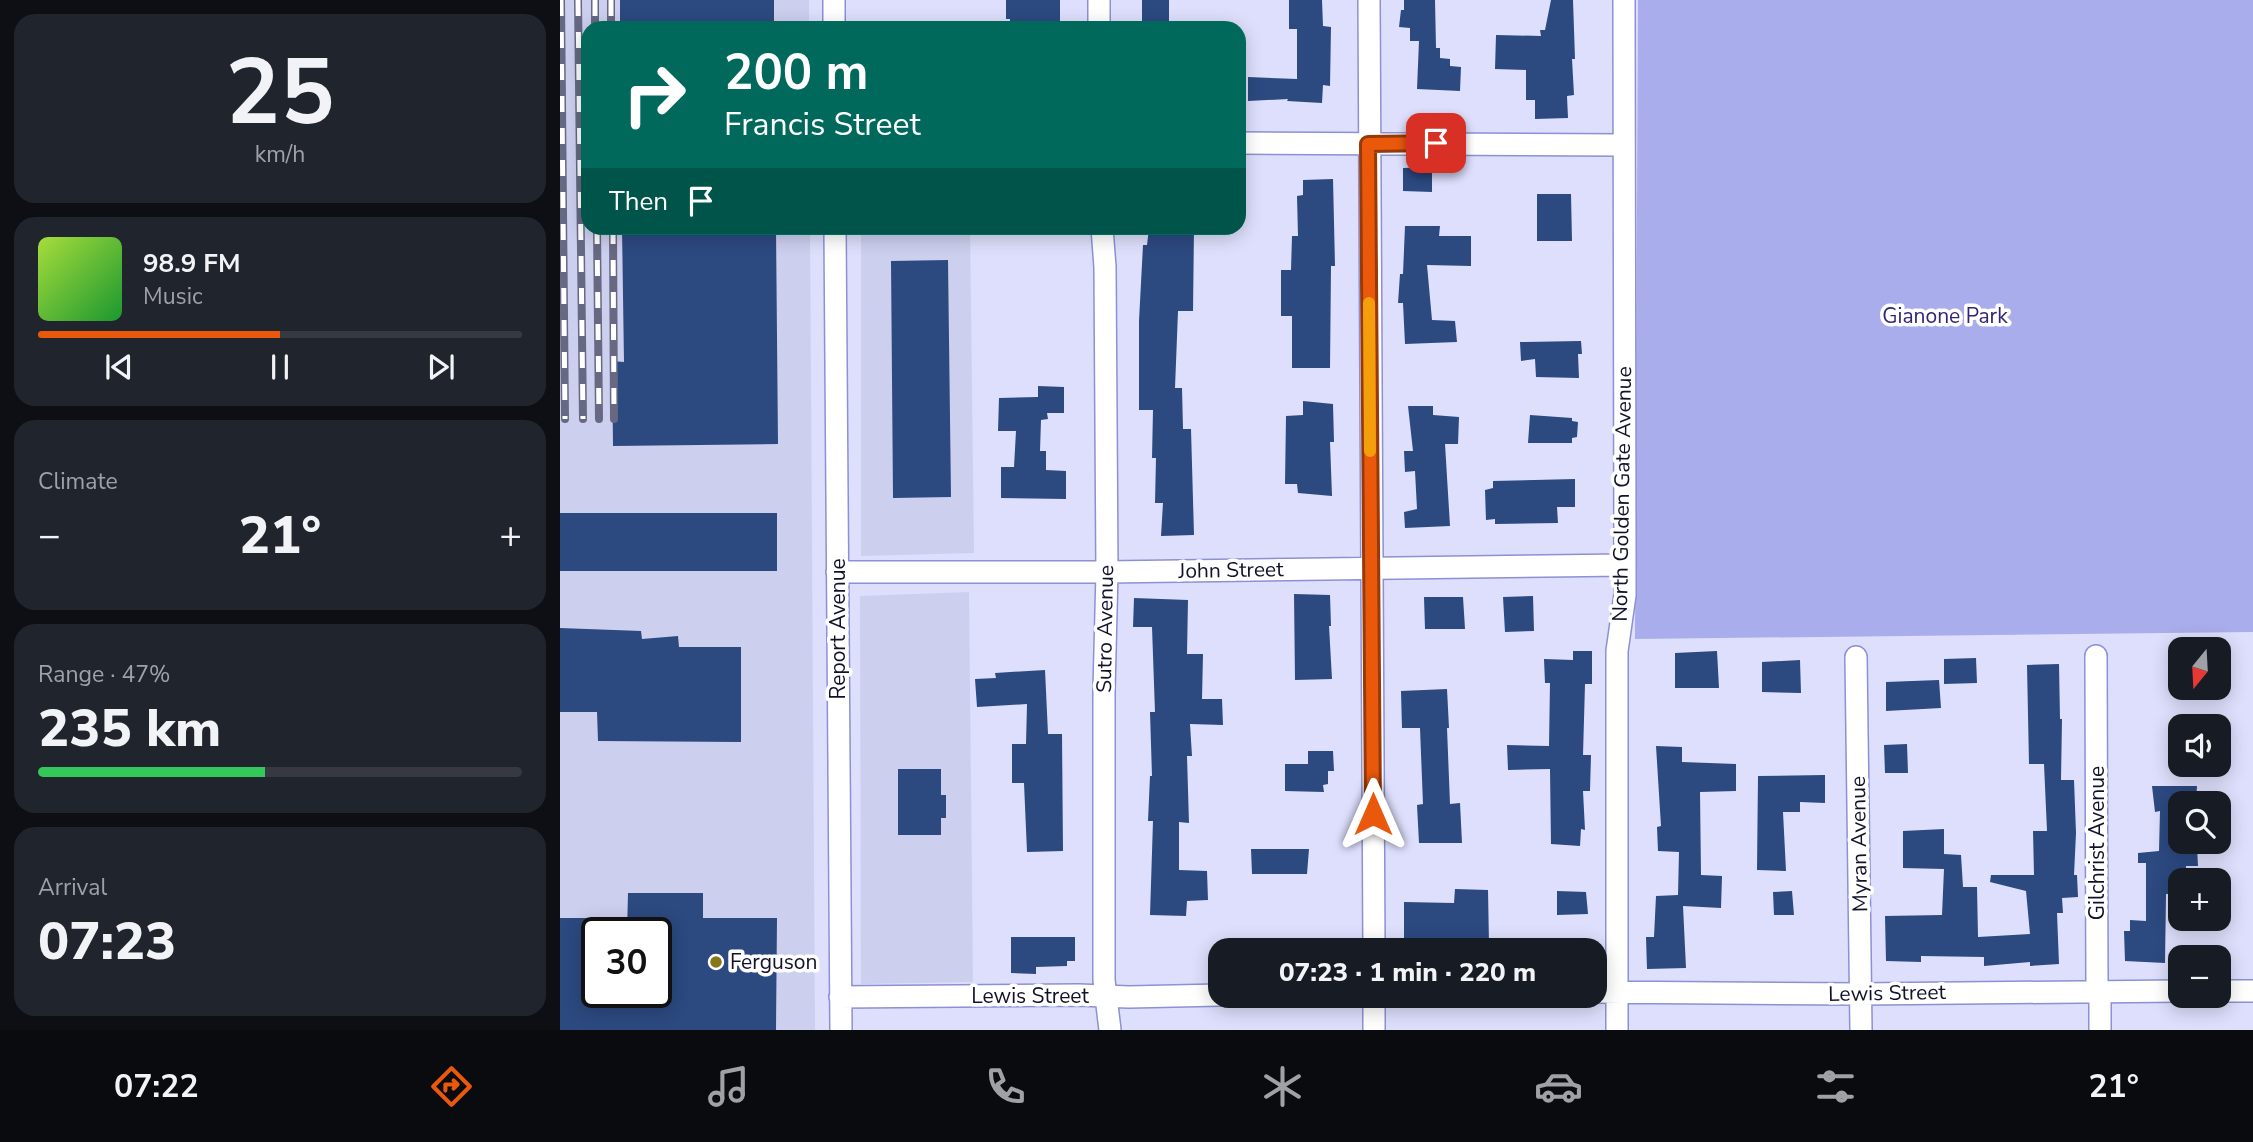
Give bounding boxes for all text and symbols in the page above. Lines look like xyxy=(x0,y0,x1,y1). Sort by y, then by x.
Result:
text: 25 xyxy=(225,31,335,155)
text: 200 m xyxy=(724,39,868,106)
icon: right xyxy=(609,49,700,140)
text: Francis Street xyxy=(724,103,921,146)
pin xyxy=(1406,113,1466,173)
icon: arrive xyxy=(1417,124,1455,162)
text: km/h xyxy=(255,139,305,170)
icon: arrive xyxy=(682,182,720,220)
text: Then xyxy=(609,184,668,219)
text: 98.9 FM xyxy=(143,246,240,281)
text: Music xyxy=(143,281,203,312)
park label: Gianone Park xyxy=(1882,302,2008,330)
icon: previous xyxy=(100,348,138,386)
icon: pause xyxy=(261,348,299,386)
icon: next xyxy=(422,348,460,386)
street label: North Golden Gate Avenue xyxy=(1606,366,1638,622)
text: Climate xyxy=(38,466,118,497)
text: 21° xyxy=(239,500,321,571)
text: − xyxy=(38,510,61,561)
text: + xyxy=(499,510,522,561)
street label: John Street xyxy=(1177,555,1284,585)
street label: Report Avenue xyxy=(824,558,852,700)
street label: Sutro Avenue xyxy=(1090,565,1120,693)
north arrow xyxy=(2168,637,2231,700)
map controls xyxy=(2168,637,2231,1008)
text: Range · 47% xyxy=(38,659,170,690)
text: 235 km xyxy=(38,693,221,764)
button: sound xyxy=(2168,714,2231,777)
street label: Gilchrist Avenue xyxy=(2083,766,2111,920)
street label: Myran Avenue xyxy=(1844,776,1874,912)
position arrow xyxy=(1336,777,1410,851)
button: search xyxy=(2168,791,2231,854)
button: + xyxy=(2168,868,2231,931)
text: Arrival xyxy=(38,872,107,903)
text: 07:23 xyxy=(38,906,176,977)
speed limit sign: 30 xyxy=(581,917,672,1008)
button: − xyxy=(2168,945,2231,1008)
place label: Ferguson xyxy=(730,948,817,976)
marker: Ferguson xyxy=(708,954,724,970)
text: 07:23 · 1 min · 220 m xyxy=(1279,955,1536,990)
street label: Lewis Street xyxy=(1828,978,1947,1008)
street label: Lewis Street xyxy=(971,982,1089,1010)
icon: directions xyxy=(427,1062,476,1111)
icon: music xyxy=(704,1062,753,1111)
icon: phone xyxy=(981,1062,1030,1111)
icon: climate xyxy=(1258,1062,1307,1111)
icon: car xyxy=(1534,1062,1583,1111)
icon: filters xyxy=(1811,1062,1860,1111)
text: 07:22 xyxy=(114,1065,199,1108)
text: 21° xyxy=(2088,1065,2139,1108)

